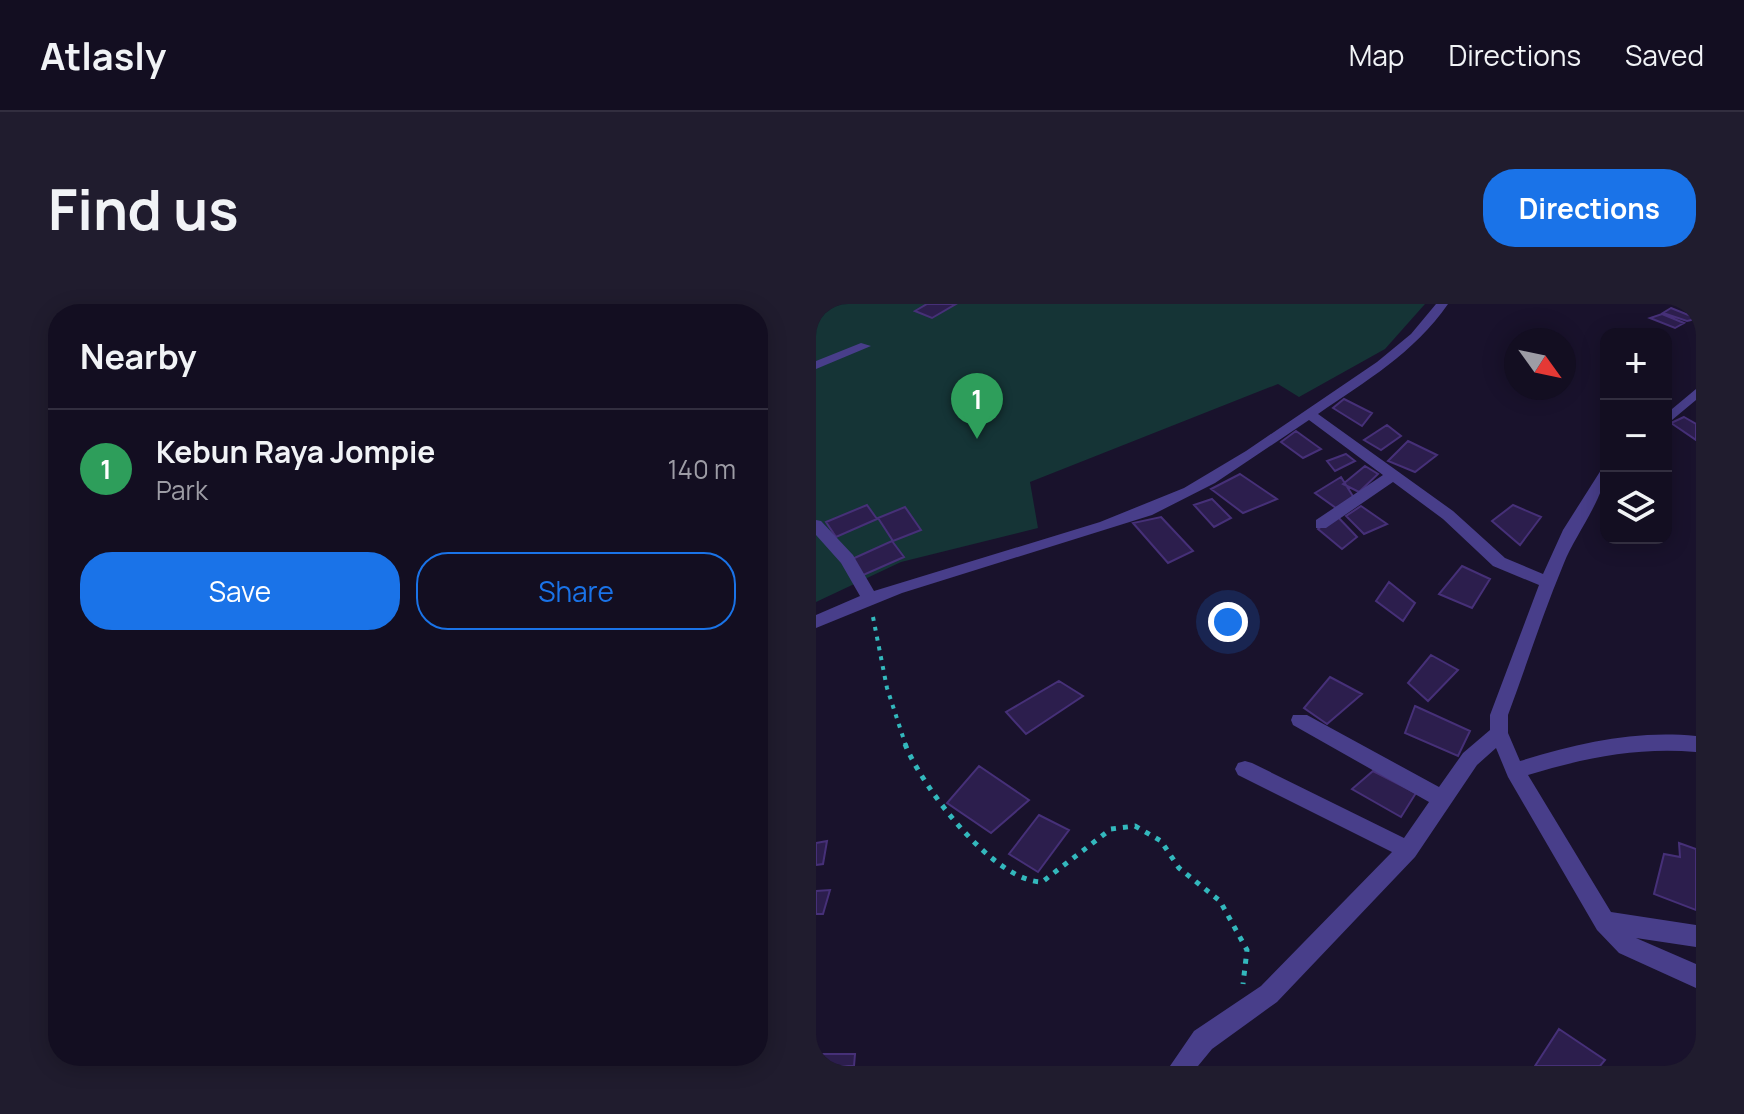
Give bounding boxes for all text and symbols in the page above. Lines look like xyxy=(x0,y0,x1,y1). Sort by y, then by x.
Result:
text: Atlasly xyxy=(40,29,166,81)
text: Map xyxy=(1349,36,1404,74)
text: Directions xyxy=(1448,36,1581,74)
text: Saved xyxy=(1625,36,1704,74)
button: Directions xyxy=(1483,169,1696,247)
text: Find us xyxy=(48,170,239,247)
north arrow xyxy=(1504,328,1576,400)
map controls xyxy=(1600,328,1672,544)
button: + xyxy=(1600,328,1672,400)
text: Nearby xyxy=(80,333,196,379)
pin: 1 xyxy=(951,373,1003,439)
button: − xyxy=(1600,400,1672,472)
text: Kebun Raya Jompie xyxy=(156,431,435,472)
text: 1 xyxy=(100,451,112,487)
text: 140 m xyxy=(667,451,736,487)
text: Park xyxy=(156,472,208,508)
button: layers xyxy=(1600,472,1672,544)
button: Save xyxy=(80,552,400,630)
button: Share xyxy=(416,552,736,630)
your location xyxy=(1208,602,1248,642)

